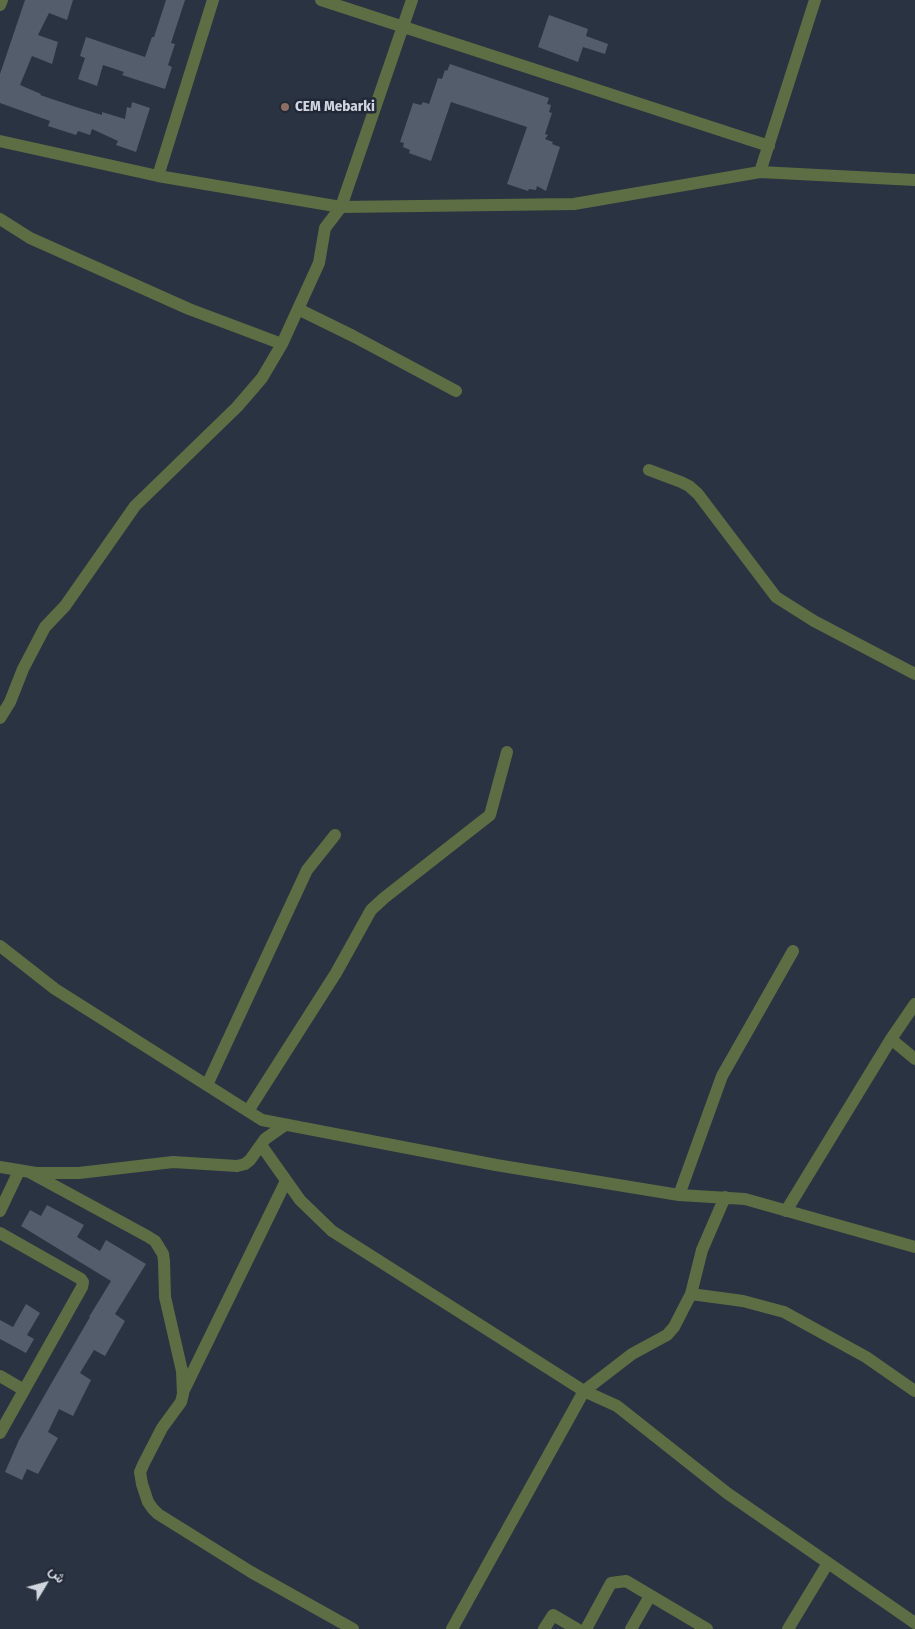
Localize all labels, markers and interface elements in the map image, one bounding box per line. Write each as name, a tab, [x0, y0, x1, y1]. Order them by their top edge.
place label: CEM Mebarki	[295, 98, 375, 116]
marker: CEM Mebarki	[279, 101, 291, 113]
north arrow	[20, 1559, 70, 1609]
text: ش	[46, 1563, 69, 1587]

